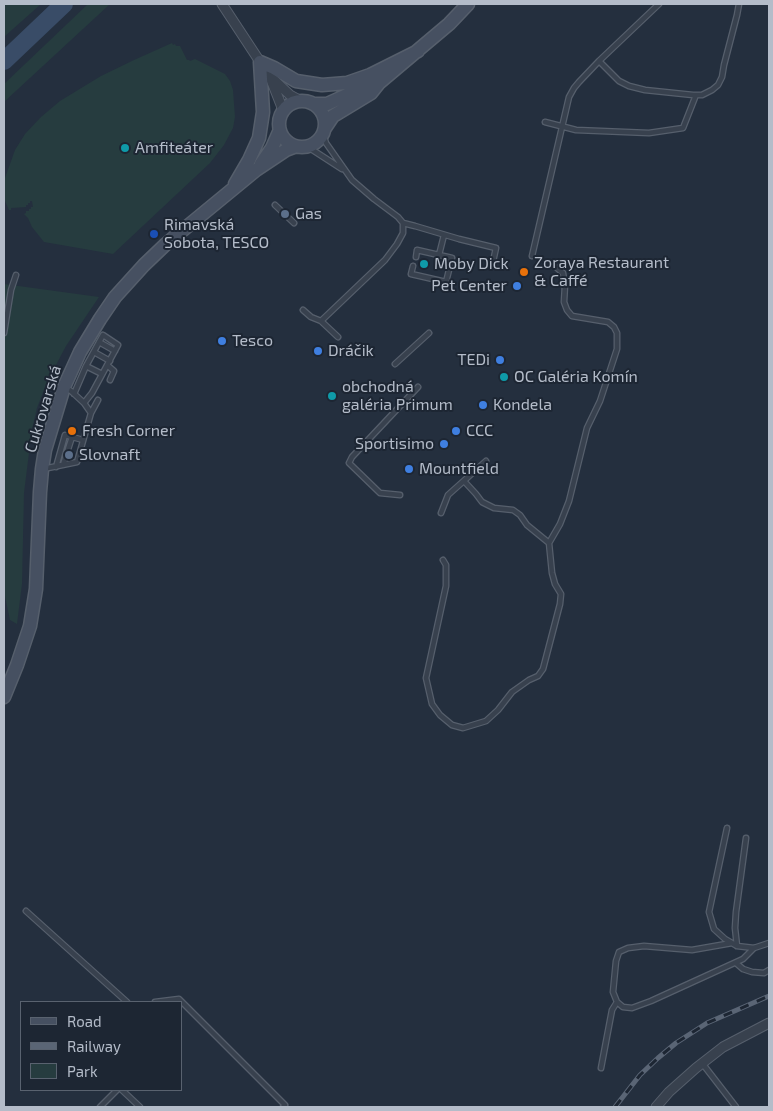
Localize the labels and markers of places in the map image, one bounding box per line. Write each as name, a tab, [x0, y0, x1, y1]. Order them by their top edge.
place label: Amfiteáter	[135, 138, 213, 158]
marker: Amfiteáter	[119, 142, 131, 154]
place label: Gas	[295, 204, 322, 224]
marker: Gas	[279, 208, 291, 220]
place label: Rimavská Sobota, TESCO	[164, 215, 269, 253]
marker: Rimavská Sobota, TESCO	[148, 228, 160, 240]
place label: Zoraya Restaurant & Caffé	[534, 253, 669, 291]
place label: Moby Dick	[434, 254, 509, 274]
marker: Moby Dick	[418, 258, 430, 270]
marker: Zoraya Restaurant & Caffé	[518, 266, 530, 278]
place label: Pet Center	[431, 276, 507, 296]
marker: Pet Center	[511, 280, 523, 292]
place label: Tesco	[232, 331, 273, 351]
marker: Tesco	[216, 335, 228, 347]
place label: Dráčik	[328, 341, 374, 361]
marker: Dráčik	[312, 345, 324, 357]
place label: TEDi	[457, 350, 490, 370]
marker: TEDi	[494, 354, 506, 366]
place label: OC Galéria Komín	[514, 367, 638, 387]
marker: OC Galéria Komín	[498, 371, 510, 383]
place label: obchodná galéria Primum	[342, 377, 453, 415]
marker: obchodná galéria Primum	[326, 390, 338, 402]
place label: Kondela	[493, 395, 552, 415]
marker: Kondela	[477, 399, 489, 411]
place label: Fresh Corner	[82, 421, 175, 441]
place label: CCC	[466, 421, 493, 441]
marker: Fresh Corner	[66, 425, 78, 437]
marker: CCC	[450, 425, 462, 437]
place label: Sportisimo	[355, 434, 434, 454]
marker: Sportisimo	[438, 438, 450, 450]
place label: Slovnaft	[79, 445, 140, 465]
marker: Slovnaft	[63, 449, 75, 461]
place label: Mountfield	[419, 459, 499, 479]
marker: Mountfield	[403, 463, 415, 475]

